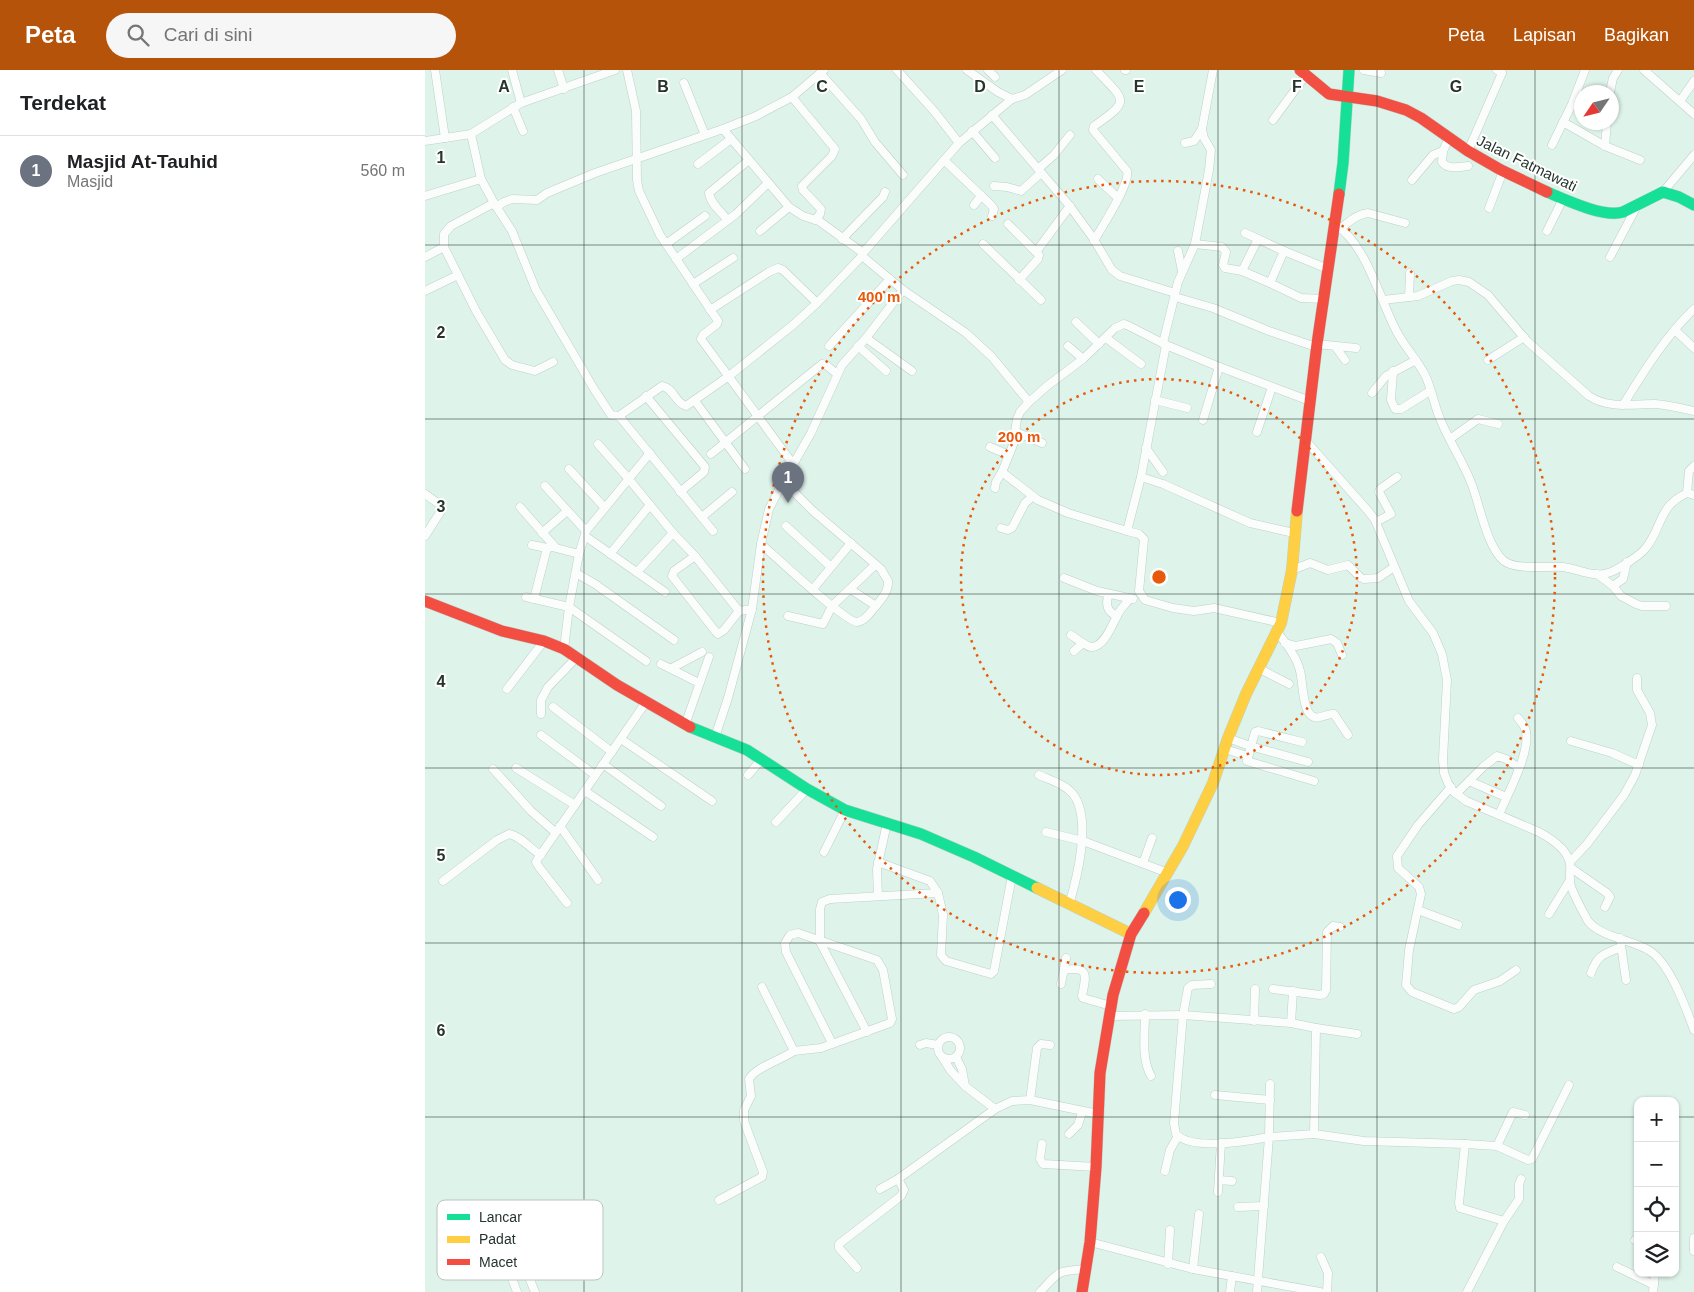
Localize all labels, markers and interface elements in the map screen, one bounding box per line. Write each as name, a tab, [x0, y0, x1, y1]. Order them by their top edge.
search box	[106, 13, 456, 58]
text: Peta	[25, 21, 76, 48]
icon: search	[124, 21, 152, 49]
text: Cari di sini	[164, 24, 252, 45]
text: Peta	[1448, 25, 1485, 45]
text: Lapisan	[1513, 25, 1576, 45]
text: Bagikan	[1604, 25, 1669, 45]
text: A	[498, 78, 510, 95]
text: B	[657, 78, 669, 95]
text: C	[816, 78, 828, 95]
text: D	[974, 78, 986, 95]
text: E	[1134, 78, 1145, 95]
text: F	[1292, 78, 1302, 95]
text: G	[1450, 78, 1462, 95]
north arrow	[1574, 85, 1619, 130]
text: Terdekat	[20, 91, 106, 114]
street label: Jalan Fatmawati	[1474, 131, 1580, 195]
text: 1	[437, 149, 446, 166]
text: Masjid At-Tauhid	[67, 151, 218, 172]
text: 1	[32, 162, 40, 179]
text: 560 m	[361, 162, 405, 179]
text: Masjid	[67, 173, 113, 190]
text: 400 m	[858, 288, 900, 305]
text: 2	[437, 324, 446, 341]
text: 200 m	[998, 428, 1040, 445]
pin: 1	[772, 462, 804, 503]
text: 3	[437, 498, 446, 515]
centre of rings	[1150, 568, 1168, 586]
text: 4	[437, 673, 446, 690]
text: 5	[437, 847, 446, 864]
your location	[1165, 887, 1191, 913]
text: 6	[437, 1022, 446, 1039]
map controls	[1634, 1097, 1679, 1277]
button: +	[1634, 1097, 1679, 1142]
button: −	[1634, 1142, 1679, 1187]
button: locate	[1634, 1187, 1679, 1232]
legend	[437, 1200, 603, 1280]
text: Lancar	[479, 1209, 522, 1225]
text: Padat	[479, 1231, 516, 1247]
button: layers	[1634, 1232, 1679, 1277]
text: Macet	[479, 1254, 517, 1270]

